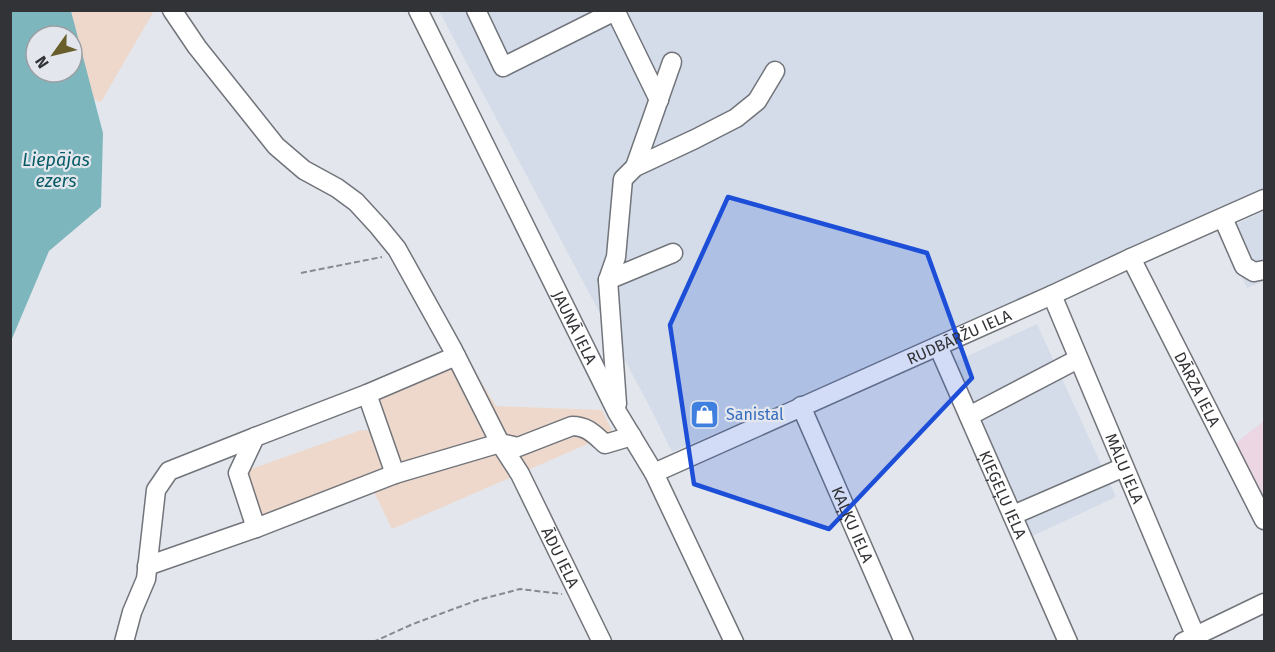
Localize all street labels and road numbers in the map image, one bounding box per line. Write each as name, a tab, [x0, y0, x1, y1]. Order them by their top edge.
street label: JAUNĀ IELA	[548, 288, 601, 368]
street label: RUDBĀRŽU IELA	[904, 305, 1015, 369]
street label: DĀRZA IELA	[1170, 349, 1224, 431]
street label: MĀLU IELA	[1101, 430, 1148, 507]
street label: ĶIEĢEĻU IELA	[974, 448, 1031, 542]
street label: KAĻĶU IELA	[827, 483, 877, 566]
street label: ĀDU IELA	[537, 524, 583, 591]

